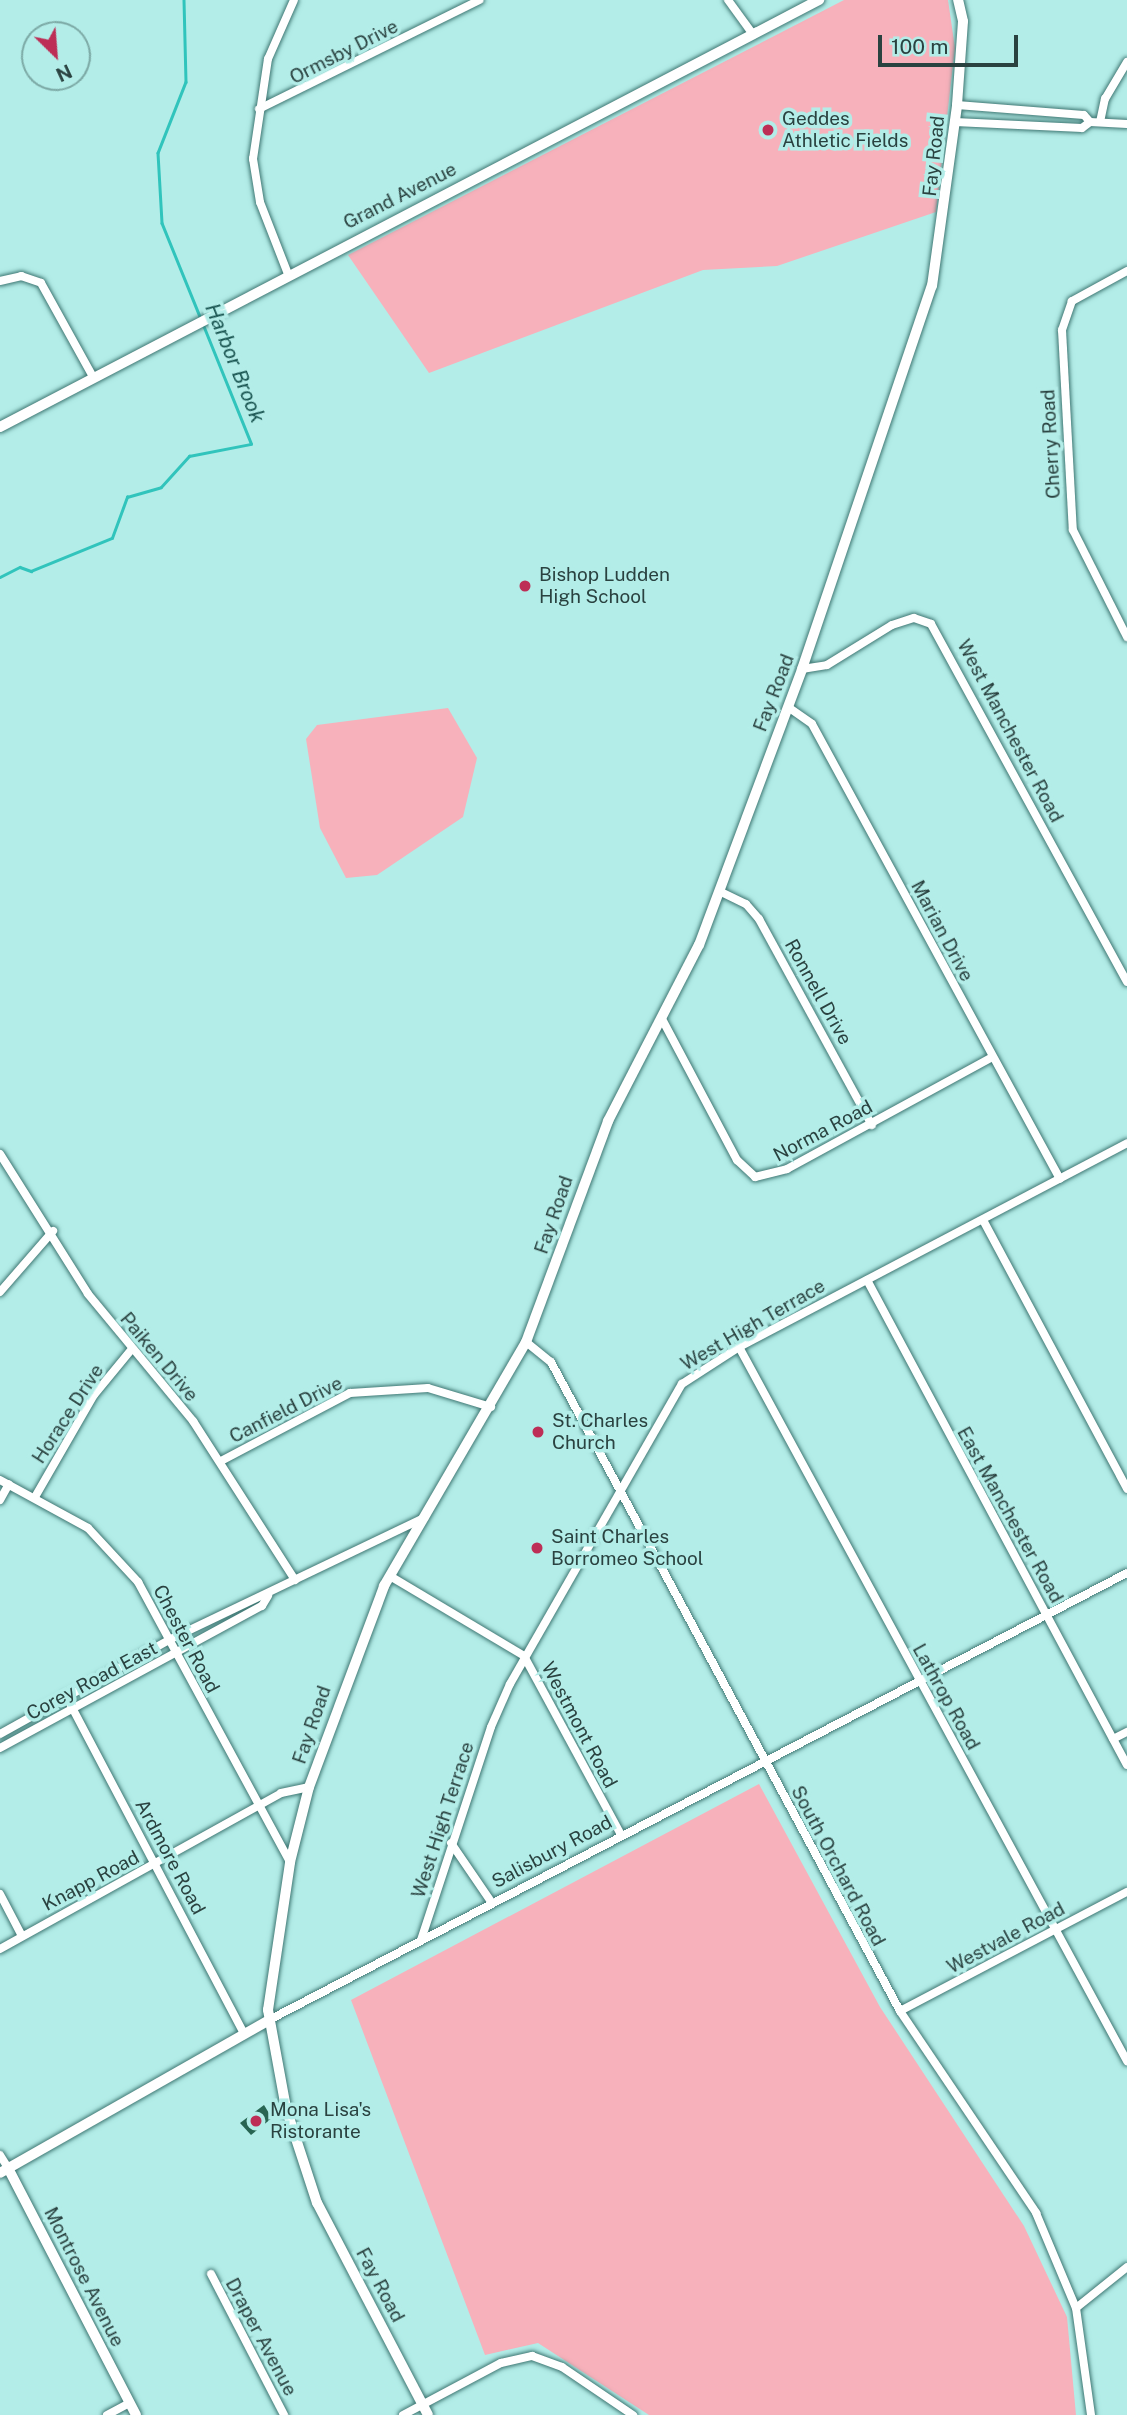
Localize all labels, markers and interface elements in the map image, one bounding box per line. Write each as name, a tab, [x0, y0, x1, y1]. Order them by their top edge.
street label: Ormsby Drive	[286, 15, 402, 89]
north arrow	[21, 21, 91, 91]
scale bar	[882, 21, 1022, 65]
text: 100 m	[891, 34, 948, 59]
text: N	[53, 60, 75, 86]
place label: Geddes Athletic Fields	[782, 108, 908, 152]
street label: Fay Road	[918, 114, 950, 198]
marker: Geddes Athletic Fields	[760, 122, 776, 138]
street label: Grand Avenue	[340, 158, 460, 234]
water label: Harbor Brook	[200, 300, 270, 426]
street label: Cherry Road	[1037, 389, 1065, 499]
place label: Bishop Ludden High School	[539, 564, 670, 608]
marker: Bishop Ludden High School	[517, 578, 533, 594]
street label: West Manchester Road	[952, 636, 1068, 826]
street label: Fay Road	[749, 651, 799, 735]
street label: Marian Drive	[906, 877, 978, 985]
street label: Ronnell Drive	[780, 935, 856, 1049]
street label: Norma Road	[770, 1095, 876, 1167]
street label: Fay Road	[530, 1173, 578, 1257]
street label: West High Terrace	[677, 1274, 829, 1376]
street label: Paiken Drive	[115, 1308, 203, 1406]
street label: Horace Drive	[27, 1360, 109, 1468]
street label: Canfield Drive	[226, 1372, 346, 1448]
place label: St. Charles Church	[552, 1410, 648, 1454]
street label: East Manchester Road	[952, 1423, 1068, 1607]
marker: St. Charles Church	[530, 1424, 546, 1440]
place label: Saint Charles Borromeo School	[551, 1526, 704, 1570]
marker: Saint Charles Borromeo School	[529, 1540, 545, 1556]
street label: Chester Road	[148, 1581, 224, 1697]
street label: Corey Road East	[23, 1637, 161, 1725]
street label: Lathrop Road	[907, 1640, 985, 1754]
street label: Westmont Road	[536, 1658, 622, 1792]
street label: Fay Road	[288, 1683, 336, 1767]
street label: West High Terrace	[407, 1739, 479, 1901]
street label: South Orchard Road	[786, 1782, 890, 1950]
street label: Ardmore Road	[130, 1796, 210, 1918]
street label: Salisbury Road	[488, 1811, 616, 1893]
street label: Knapp Road	[39, 1846, 143, 1916]
street label: Westvale Road	[943, 1897, 1069, 1979]
place label: Mona Lisa's Ristorante	[270, 2099, 371, 2143]
marker: Mona Lisa's Ristorante	[248, 2113, 264, 2129]
street label: Montrose Avenue	[39, 2203, 129, 2351]
street label: Fay Road	[351, 2244, 409, 2326]
street label: Draper Avenue	[220, 2274, 302, 2400]

